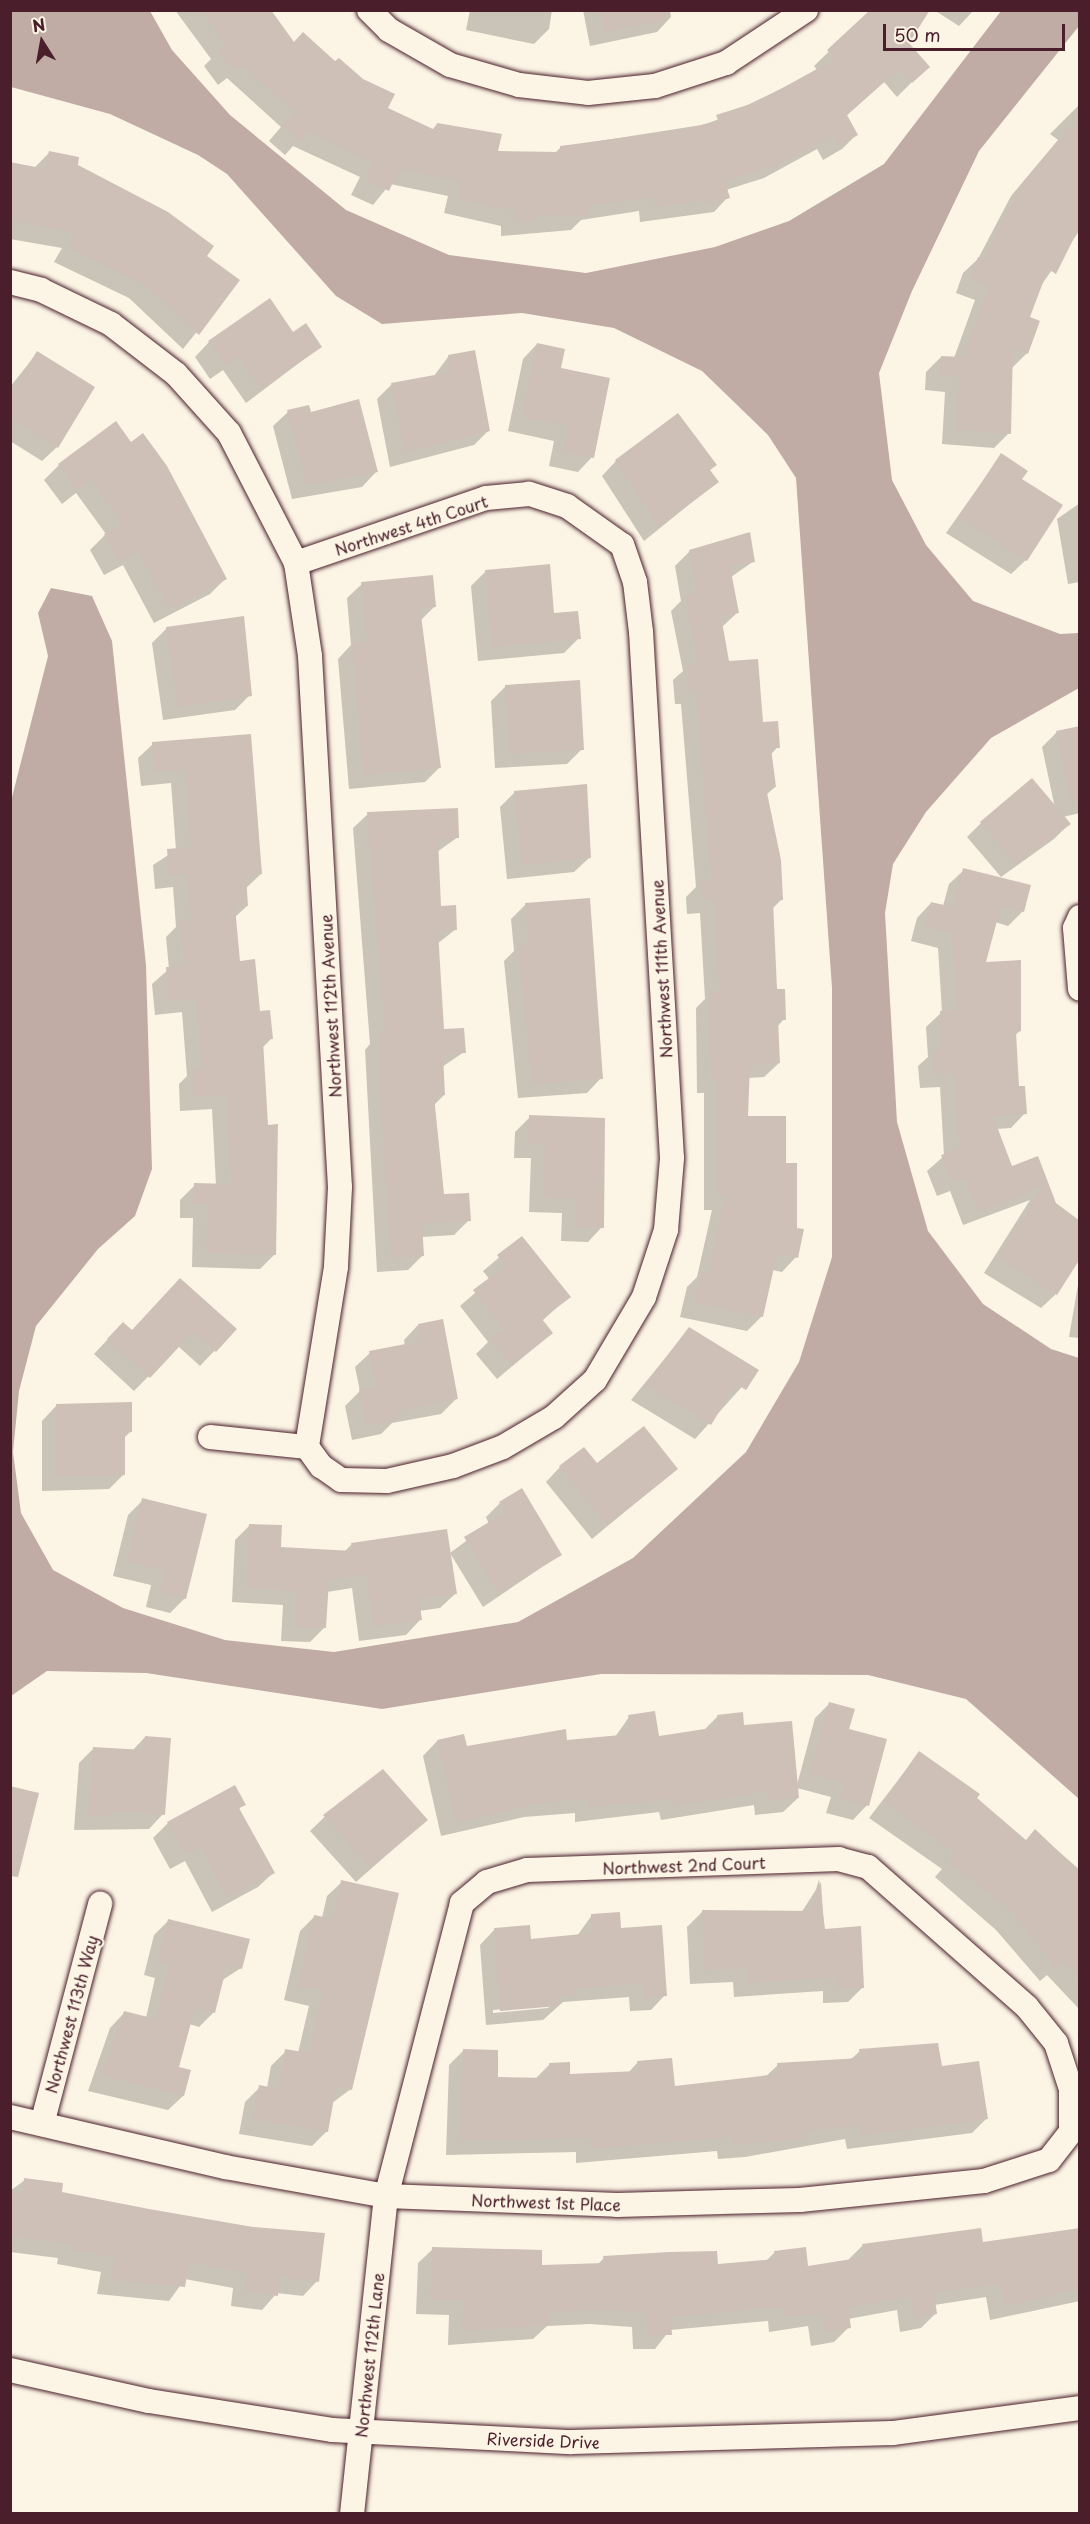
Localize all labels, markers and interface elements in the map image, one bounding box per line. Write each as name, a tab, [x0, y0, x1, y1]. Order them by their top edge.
text: N	[30, 11, 47, 37]
north arrow	[12, 12, 72, 72]
scale bar	[886, 12, 1068, 50]
text: 50 m	[894, 21, 941, 48]
street label: Northwest 4th Court	[332, 491, 490, 559]
street label: Northwest 111th Avenue	[647, 878, 675, 1060]
street label: Northwest 112th Avenue	[316, 913, 344, 1099]
street label: Northwest 2nd Court	[602, 1853, 766, 1877]
street label: Northwest 113th Way	[41, 1933, 101, 2095]
street label: Northwest 1st Place	[470, 2190, 622, 2214]
street label: Northwest 112th Lane	[351, 2271, 387, 2439]
street label: Riverside Drive	[486, 2428, 600, 2452]

